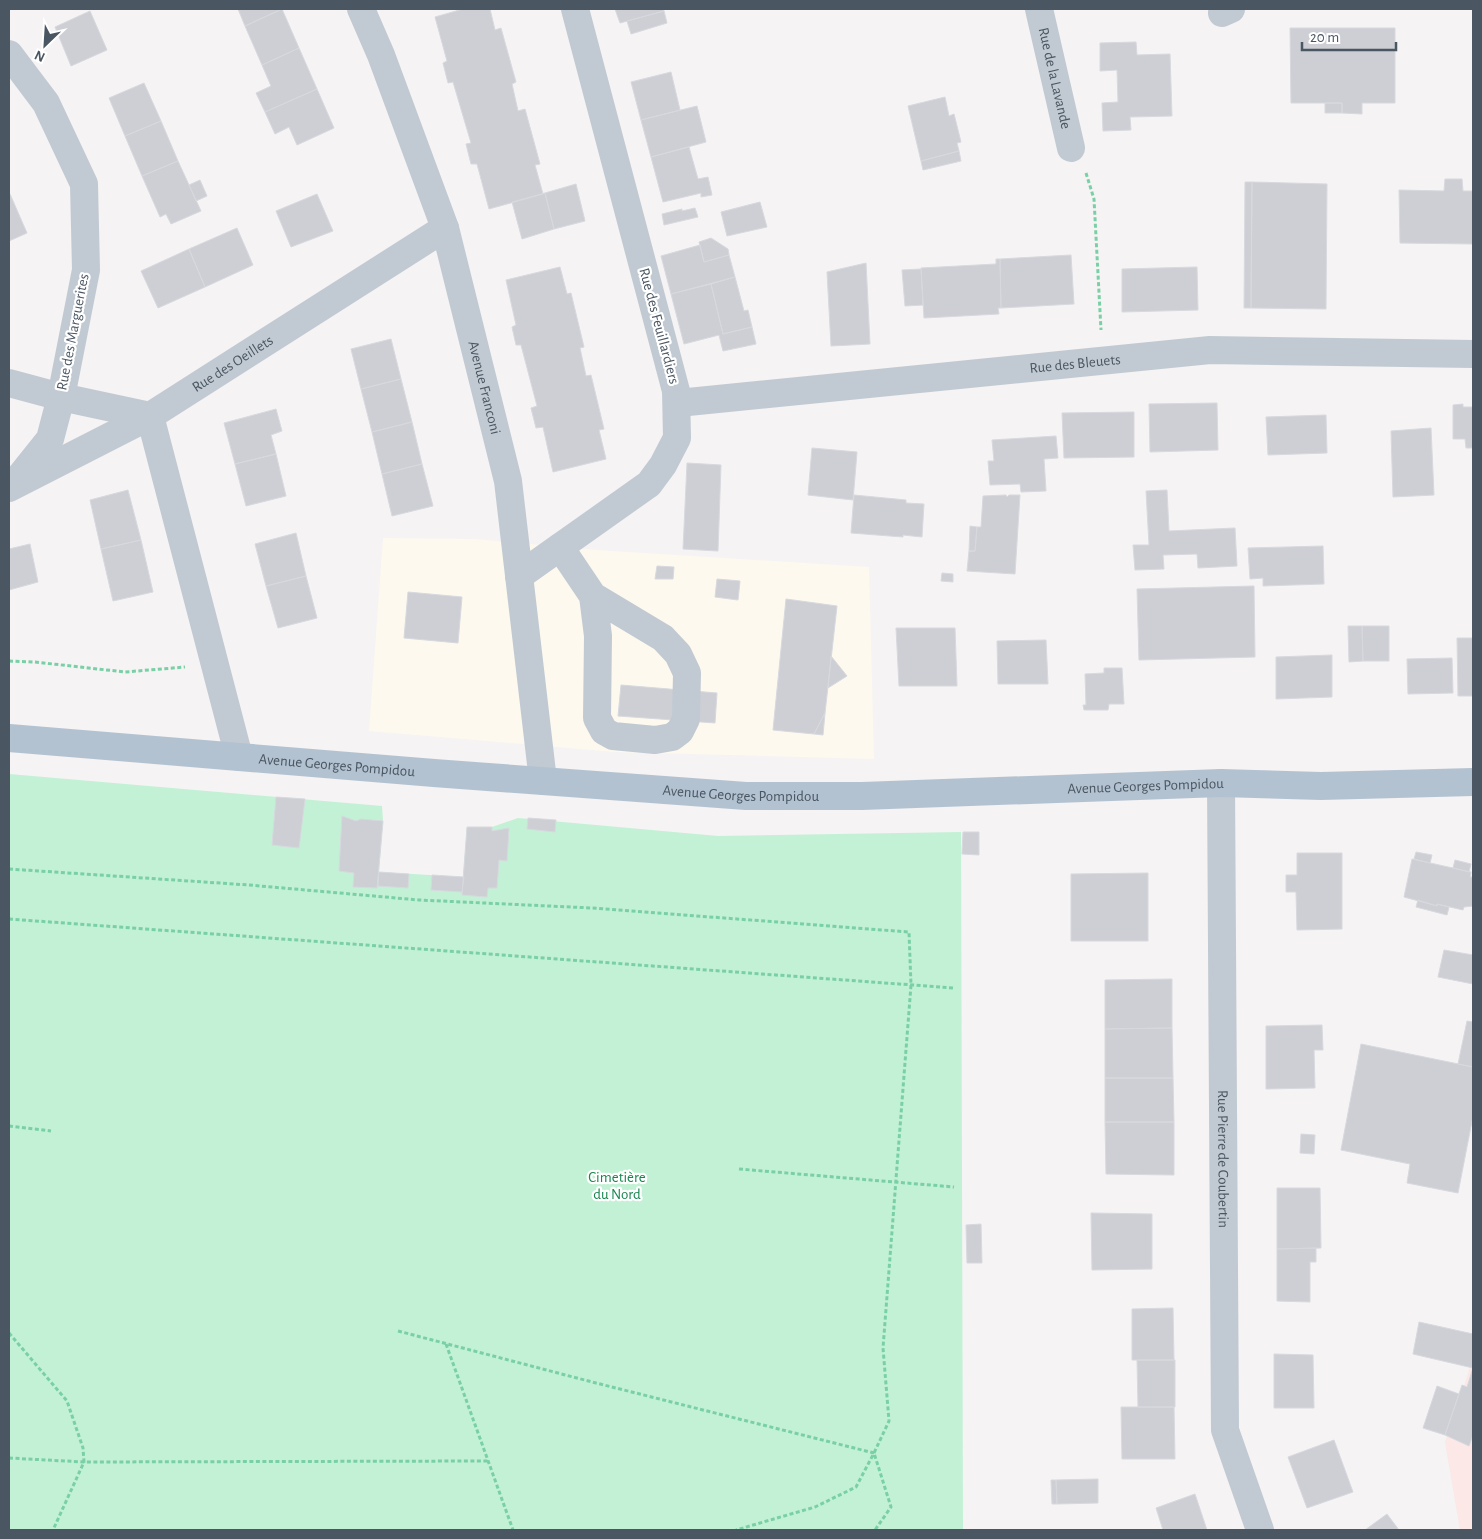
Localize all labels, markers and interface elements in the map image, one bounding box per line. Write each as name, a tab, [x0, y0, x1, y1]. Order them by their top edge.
north arrow	[20, 20, 70, 70]
scale bar	[1302, 20, 1396, 52]
street label: Rue de la Lavande	[1036, 26, 1074, 131]
text: 20 m	[1310, 30, 1339, 45]
text: N	[33, 47, 47, 64]
street label: Rue des Feuillardiers	[636, 266, 682, 386]
street label: Rue des Marguerites	[54, 272, 92, 392]
street label: Rue des Oeillets	[189, 332, 275, 395]
street label: Avenue Franconi	[466, 339, 504, 436]
street label: Rue des Bleuets	[1029, 351, 1121, 375]
street label: Avenue Georges Pompidou	[258, 751, 416, 779]
street label: Avenue Georges Pompidou	[1067, 775, 1224, 796]
street label: Avenue Georges Pompidou	[662, 782, 819, 804]
street label: Rue Pierre de Coubertin	[1215, 1090, 1231, 1228]
park label: Cimetière du Nord	[588, 1170, 646, 1202]

